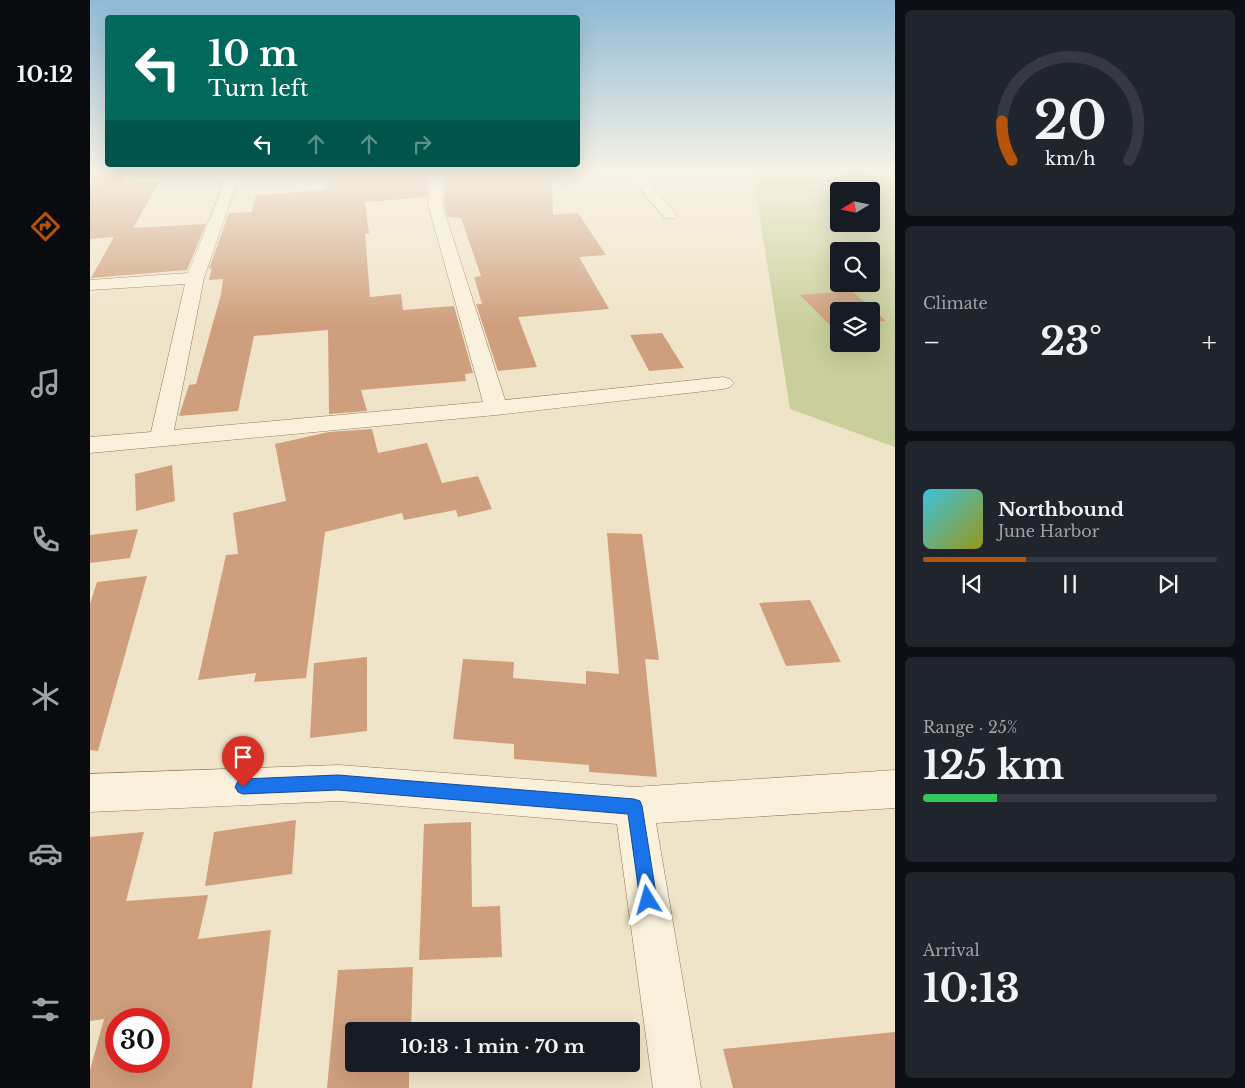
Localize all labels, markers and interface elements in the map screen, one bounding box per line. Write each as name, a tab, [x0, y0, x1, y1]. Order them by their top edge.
text: 10 m	[208, 32, 298, 75]
icon: left	[125, 35, 190, 100]
text: 10:12	[17, 61, 73, 88]
text: Turn left	[208, 75, 308, 102]
text: 20	[1033, 89, 1107, 153]
icon: left	[249, 130, 277, 158]
icon: ahead	[302, 130, 330, 158]
icon: ahead	[355, 130, 383, 158]
icon: right	[408, 130, 436, 158]
text: km/h	[1045, 148, 1095, 170]
north arrow	[830, 182, 880, 232]
map controls	[830, 182, 880, 352]
icon: directions	[28, 209, 63, 244]
button: search	[830, 242, 880, 292]
text: Climate	[923, 293, 988, 313]
button: layers	[830, 302, 880, 352]
text: 23°	[1040, 318, 1102, 365]
text: −	[923, 325, 941, 360]
text: +	[1202, 325, 1217, 360]
icon: music	[28, 366, 63, 401]
text: Northbound	[998, 498, 1124, 521]
text: June Harbor	[998, 521, 1099, 541]
icon: phone	[28, 522, 63, 557]
icon: previous	[958, 570, 986, 598]
icon: pause	[1056, 570, 1084, 598]
icon: next	[1154, 570, 1182, 598]
icon: climate	[28, 679, 63, 714]
text: Range · 25%	[923, 717, 1018, 737]
pin	[222, 736, 264, 787]
text: 125 km	[923, 742, 1064, 789]
icon: arrive	[229, 743, 257, 771]
icon: car	[28, 836, 63, 871]
position arrow	[621, 873, 673, 925]
text: Arrival	[923, 940, 980, 960]
text: 10:13	[923, 965, 1020, 1012]
icon: filters	[28, 992, 63, 1027]
speed limit sign: 30	[105, 1008, 170, 1073]
text: 10:13 · 1 min · 70 m	[400, 1035, 585, 1058]

